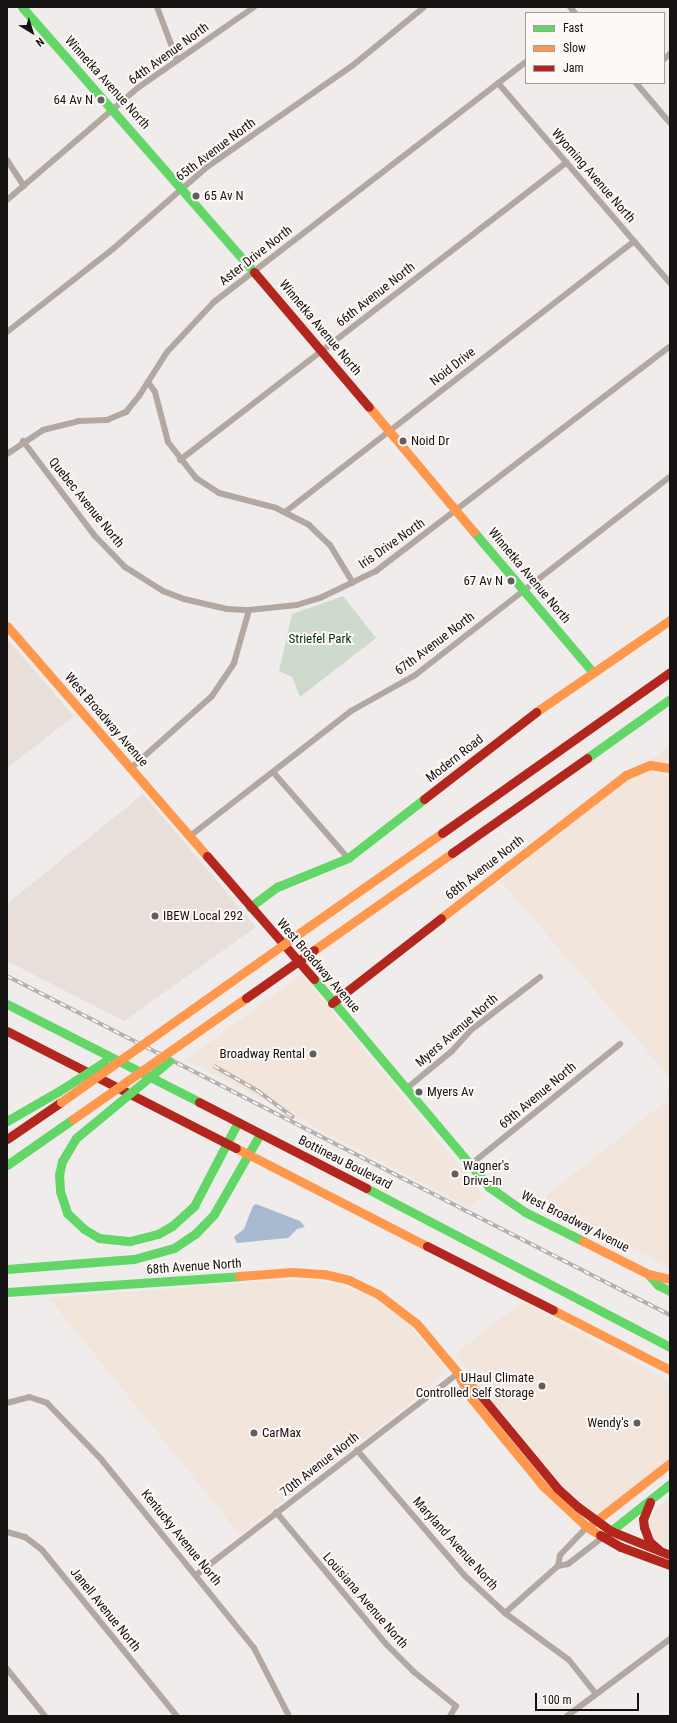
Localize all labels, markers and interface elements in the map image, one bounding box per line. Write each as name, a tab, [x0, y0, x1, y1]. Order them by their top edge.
north arrow	[12, 12, 52, 52]
legend	[525, 12, 665, 84]
street label: 64th Avenue North	[126, 20, 212, 88]
text: Fast	[563, 21, 583, 35]
street label: Winnetka Avenue North	[61, 33, 153, 133]
text: N	[33, 35, 46, 49]
text: Slow	[563, 41, 586, 55]
text: Jam	[563, 61, 584, 75]
place label: 64 Av N	[53, 92, 93, 108]
marker: 64 Av N	[96, 95, 106, 105]
street label: 65th Avenue North	[173, 115, 259, 185]
street label: Wyoming Avenue North	[548, 126, 638, 226]
place label: 65 Av N	[204, 188, 244, 204]
marker: 65 Av N	[191, 191, 201, 201]
street label: Aster Drive North	[216, 223, 296, 289]
street label: 66th Avenue North	[334, 260, 418, 330]
street label: Winnetka Avenue North	[275, 277, 365, 379]
street label: Noid Drive	[427, 345, 479, 389]
place label: Noid Dr	[411, 433, 449, 449]
marker: Noid Dr	[398, 436, 408, 446]
street label: Quebec Avenue North	[45, 455, 127, 551]
street label: Iris Drive North	[356, 516, 428, 572]
street label: Winnetka Avenue North	[484, 525, 574, 627]
place label: 67 Av N	[463, 573, 503, 589]
marker: 67 Av N	[506, 576, 516, 586]
street label: 67th Avenue North	[392, 609, 478, 679]
park label: Striefel Park	[289, 631, 351, 647]
street label: West Broadway Avenue	[61, 670, 151, 770]
street label: Modern Road	[423, 732, 487, 786]
street label: 68th Avenue North	[443, 833, 527, 903]
place label: IBEW Local 292	[163, 908, 243, 924]
marker: IBEW Local 292	[150, 911, 160, 921]
street label: West Broadway Avenue	[273, 916, 363, 1016]
street label: Myers Avenue North	[413, 991, 501, 1071]
place label: Broadway Rental	[220, 1046, 305, 1062]
marker: Broadway Rental	[308, 1049, 318, 1059]
street label: 69th Avenue North	[496, 1059, 580, 1133]
place label: Myers Av	[427, 1084, 474, 1100]
marker: Myers Av	[414, 1087, 424, 1097]
street label: Bottineau Boulevard	[296, 1133, 394, 1193]
place label: Wagner's Drive-In	[463, 1159, 509, 1190]
marker: Wagner's Drive-In	[450, 1169, 460, 1179]
street label: West Broadway Avenue	[518, 1188, 632, 1256]
street label: 68th Avenue North	[146, 1256, 242, 1278]
place label: UHaul Climate Controlled Self Storage	[416, 1371, 534, 1402]
marker: UHaul Climate Controlled Self Storage	[537, 1381, 547, 1391]
place label: Wendy's	[587, 1415, 629, 1431]
marker: Wendy's	[632, 1418, 642, 1428]
place label: CarMax	[262, 1425, 301, 1441]
marker: CarMax	[249, 1428, 259, 1438]
street label: 70th Avenue North	[278, 1430, 362, 1500]
street label: Kentucky Avenue North	[137, 1487, 225, 1589]
street label: Maryland Avenue North	[409, 1494, 501, 1594]
street label: Louisiana Avenue North	[319, 1550, 411, 1652]
street label: Janell Avenue North	[66, 1565, 144, 1655]
scale bar	[537, 1685, 641, 1711]
text: 100 m	[542, 1693, 572, 1707]

